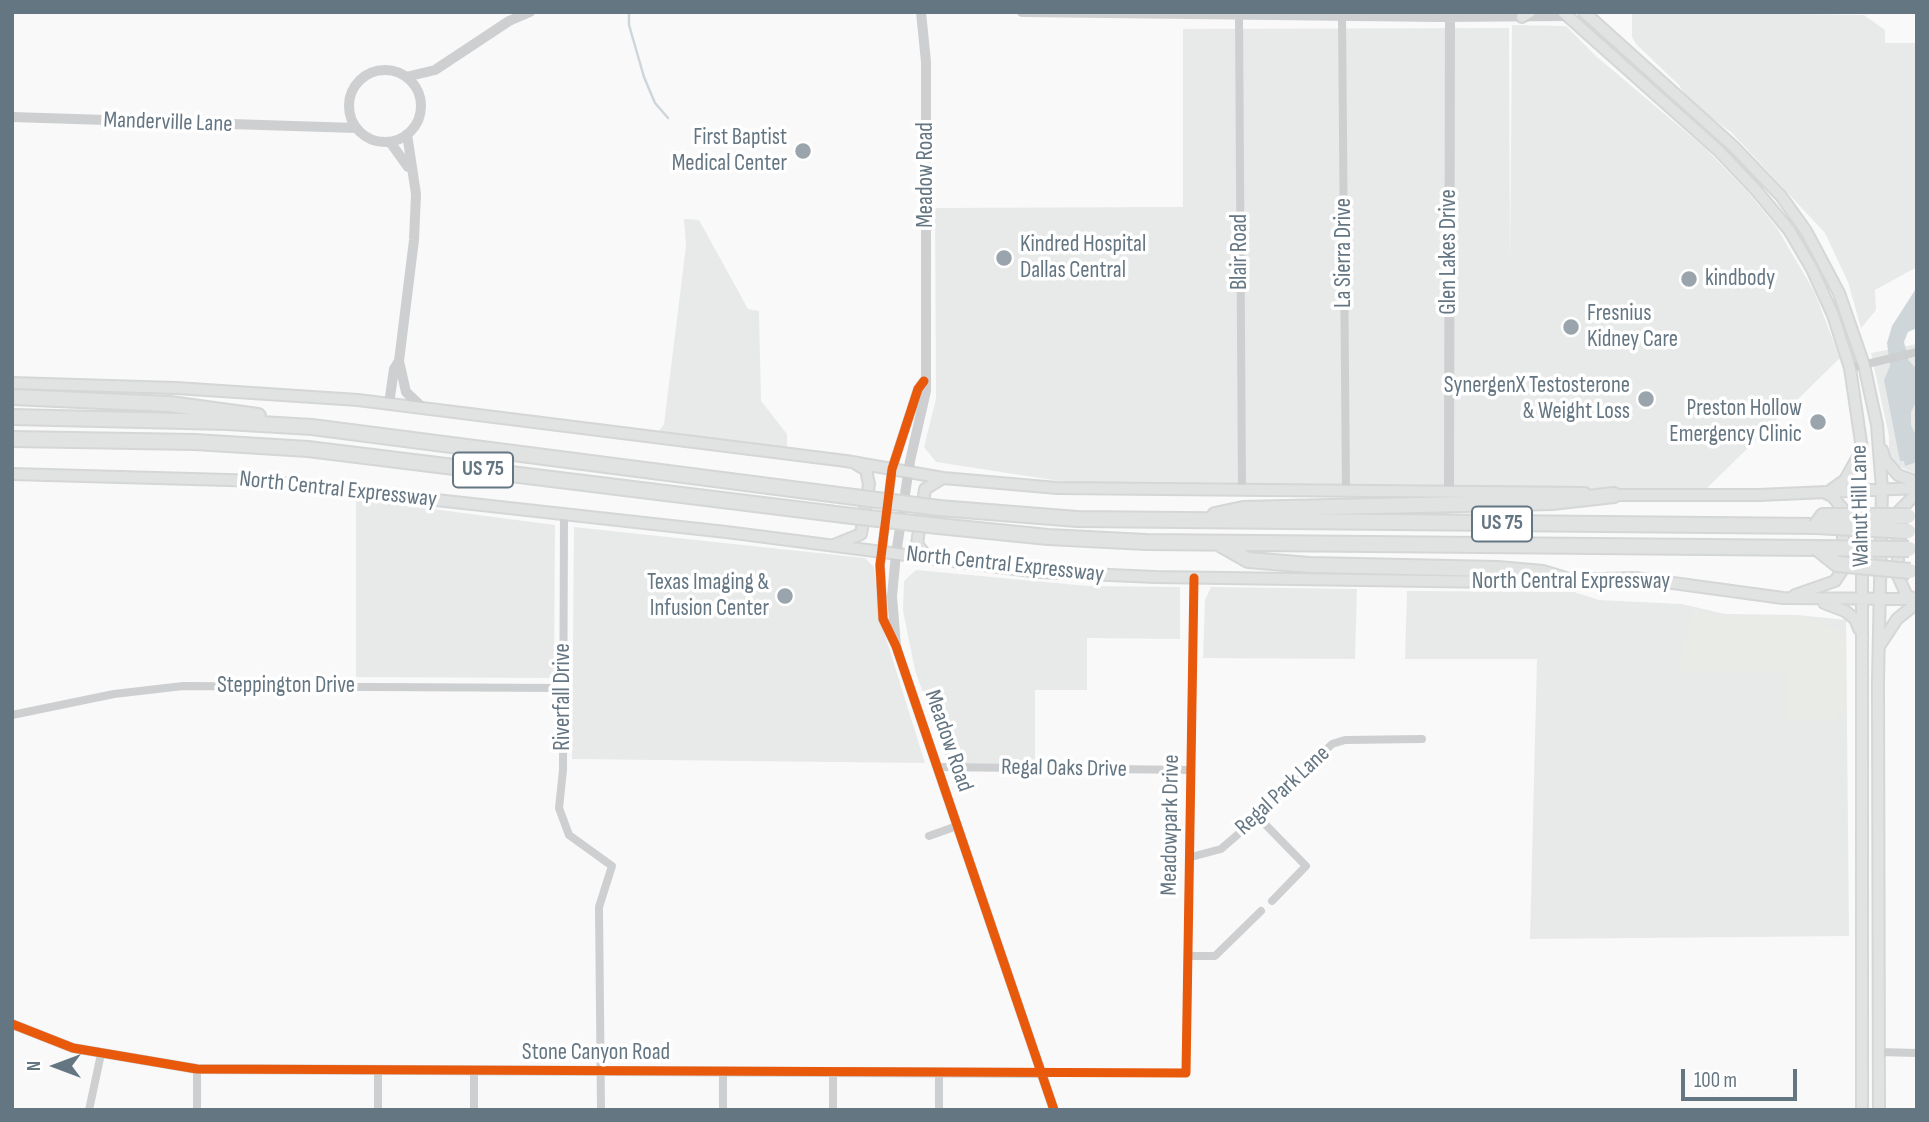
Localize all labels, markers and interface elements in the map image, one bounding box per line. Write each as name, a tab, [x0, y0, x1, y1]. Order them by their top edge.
street label: Manderville Lane	[103, 107, 233, 139]
street label: Meadow Road	[912, 122, 940, 228]
place label: First Baptist Medical Center	[672, 124, 787, 178]
marker: First Baptist Medical Center	[793, 141, 813, 161]
street label: Glen Lakes Drive	[1435, 189, 1463, 315]
street label: La Sierra Drive	[1330, 198, 1358, 308]
street label: Blair Road	[1226, 214, 1254, 290]
place label: Kindred Hospital Dallas Central	[1020, 231, 1146, 285]
marker: Kindred Hospital Dallas Central	[994, 248, 1014, 268]
place label: kindbody	[1705, 265, 1775, 293]
marker: kindbody	[1679, 269, 1699, 289]
place label: Fresnius Kidney Care	[1587, 300, 1678, 354]
marker: Fresnius Kidney Care	[1561, 317, 1581, 337]
place label: SynergenX Testosterone & Weight Loss	[1444, 372, 1630, 426]
marker: SynergenX Testosterone & Weight Loss	[1636, 389, 1656, 409]
place label: Preston Hollow Emergency Clinic	[1669, 395, 1802, 449]
marker: Preston Hollow Emergency Clinic	[1808, 412, 1828, 432]
street label: Walnut Hill Lane	[1846, 445, 1876, 567]
road number: US 75	[453, 452, 513, 488]
street label: North Central Expressway	[238, 466, 438, 514]
road number: US 75	[1472, 506, 1532, 542]
street label: North Central Expressway	[905, 541, 1105, 589]
street label: North Central Expressway	[1472, 568, 1670, 596]
place label: Texas Imaging & Infusion Center	[647, 569, 769, 623]
marker: Texas Imaging & Infusion Center	[775, 586, 795, 606]
street label: Riverfall Drive	[549, 643, 577, 751]
street label: Steppington Drive	[217, 672, 355, 700]
street label: Meadow Road	[918, 687, 978, 795]
street label: Regal Park Lane	[1230, 740, 1336, 842]
street label: Regal Oaks Drive	[1001, 754, 1127, 784]
street label: Meadowpark Drive	[1156, 754, 1186, 896]
north arrow	[21, 1031, 91, 1101]
street label: Stone Canyon Road	[522, 1039, 670, 1067]
scale bar	[1684, 1056, 1800, 1100]
text: N	[23, 1061, 46, 1071]
text: 100 m	[1694, 1068, 1737, 1093]

